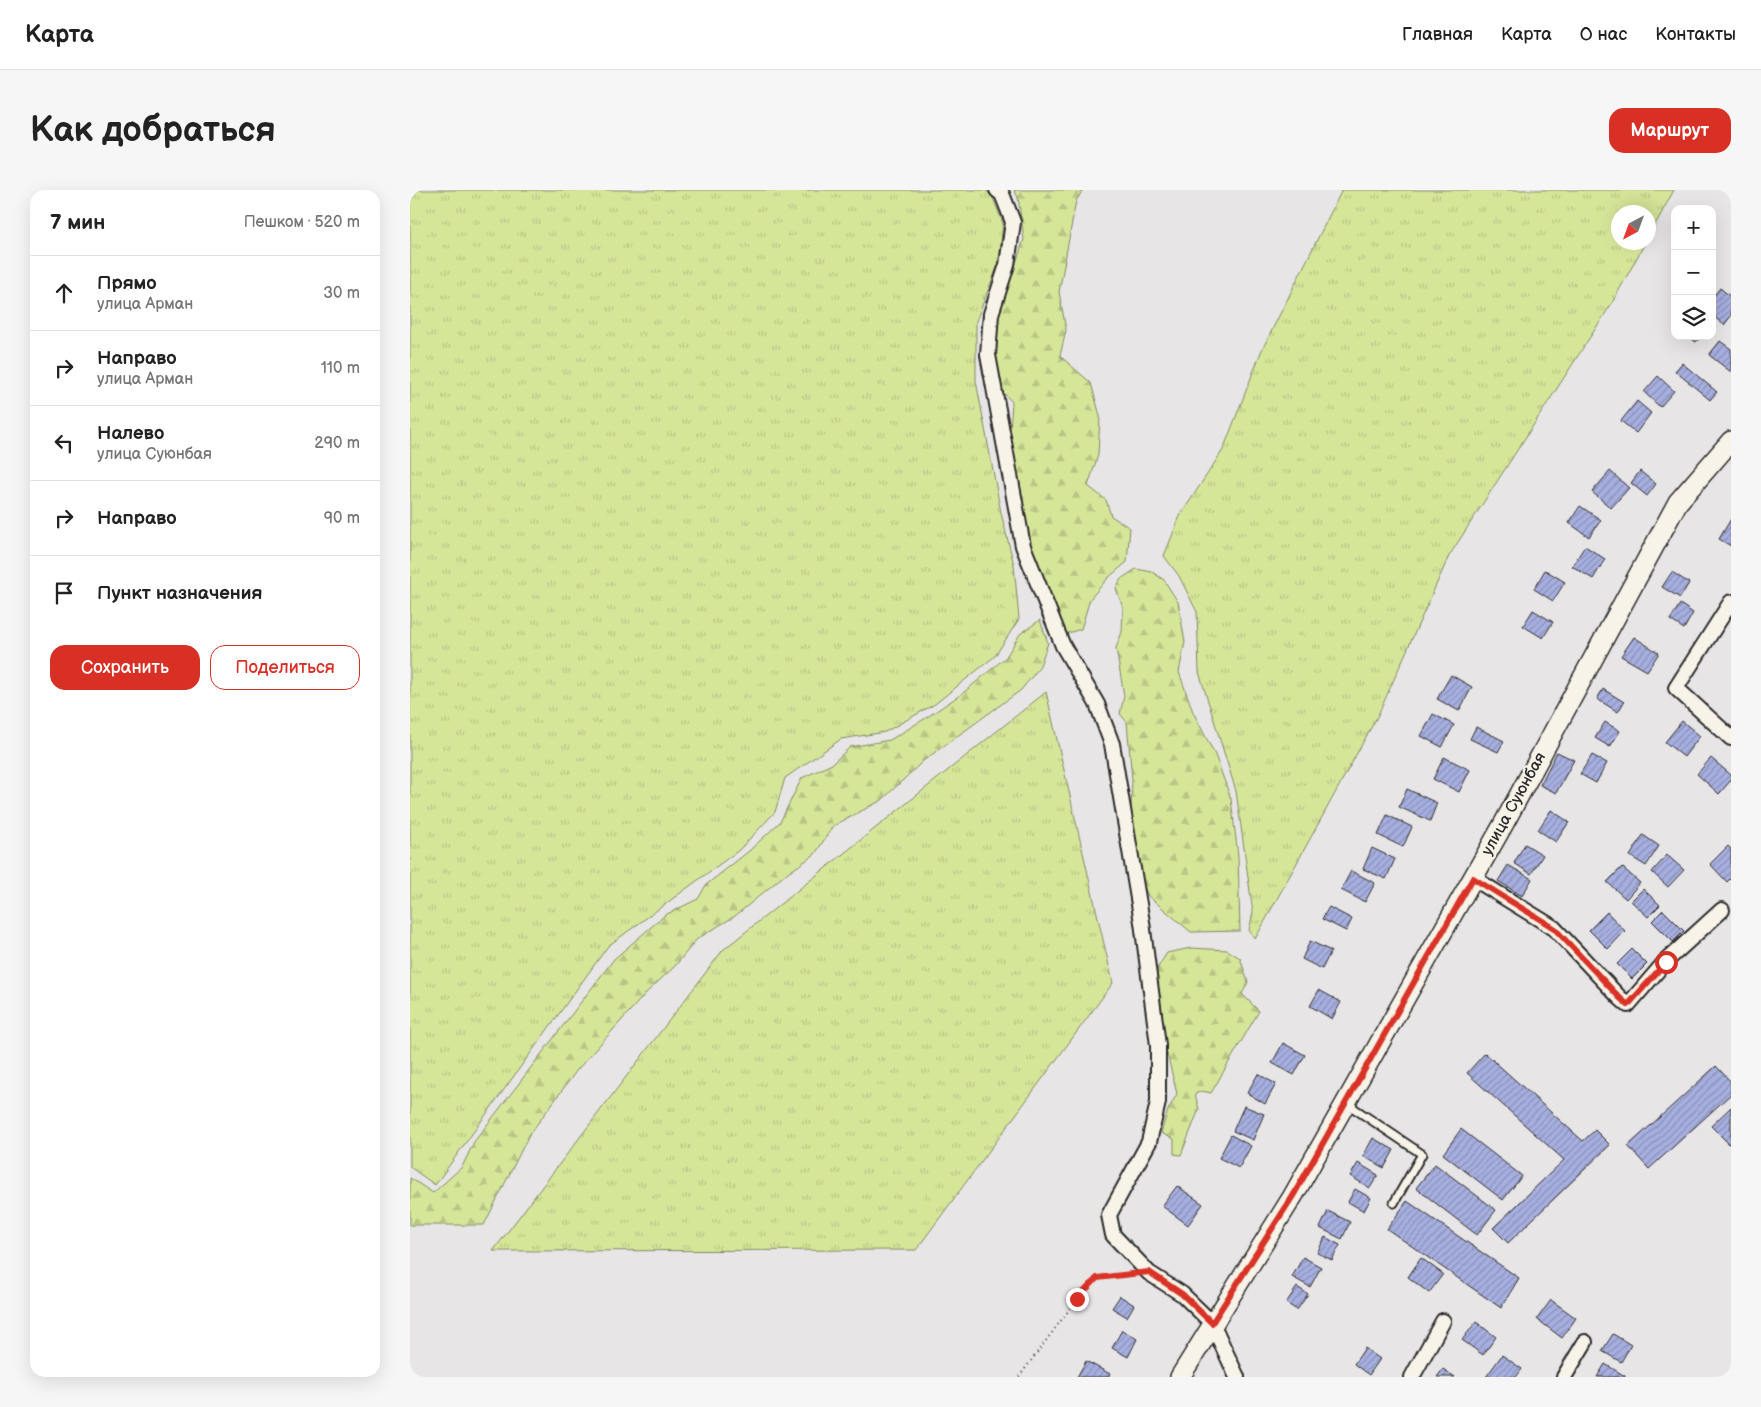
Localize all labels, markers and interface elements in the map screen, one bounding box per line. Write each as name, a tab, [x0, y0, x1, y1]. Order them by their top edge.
text: Карта	[25, 20, 94, 49]
text: Главная	[1402, 24, 1473, 45]
text: Карта	[1501, 24, 1552, 45]
text: О нас	[1580, 24, 1627, 45]
text: Контакты	[1655, 24, 1736, 45]
button: Маршрут	[1609, 108, 1731, 153]
text: Как добраться	[30, 109, 276, 152]
north arrow	[1611, 205, 1656, 250]
map controls	[1671, 205, 1716, 340]
button: +	[1671, 205, 1716, 250]
text: 7 мин	[50, 210, 105, 235]
text: Пешком · 520 m	[244, 213, 360, 232]
button: −	[1671, 250, 1716, 295]
text: Прямо	[97, 272, 157, 295]
icon: ahead	[50, 279, 78, 307]
text: 30 m	[323, 284, 360, 303]
text: улица Арман	[97, 295, 193, 314]
button: layers	[1671, 295, 1716, 340]
text: Направо	[97, 347, 177, 370]
icon: right	[50, 354, 78, 382]
text: 110 m	[321, 359, 360, 378]
text: улица Арман	[97, 370, 193, 389]
text: Налево	[97, 422, 164, 445]
icon: left	[50, 429, 78, 457]
text: 290 m	[314, 434, 360, 453]
text: улица Суюнбая	[97, 445, 212, 464]
icon: right	[50, 504, 78, 532]
text: Направо	[97, 507, 177, 530]
text: 90 m	[324, 509, 360, 528]
icon: arrive	[50, 579, 78, 607]
text: Пункт назначения	[97, 582, 262, 605]
button: Сохранить	[50, 645, 200, 690]
button: Поделиться	[210, 645, 360, 690]
street label: улица Суюнбая	[1478, 749, 1550, 859]
route start	[1655, 951, 1678, 974]
route end	[1066, 1288, 1089, 1311]

